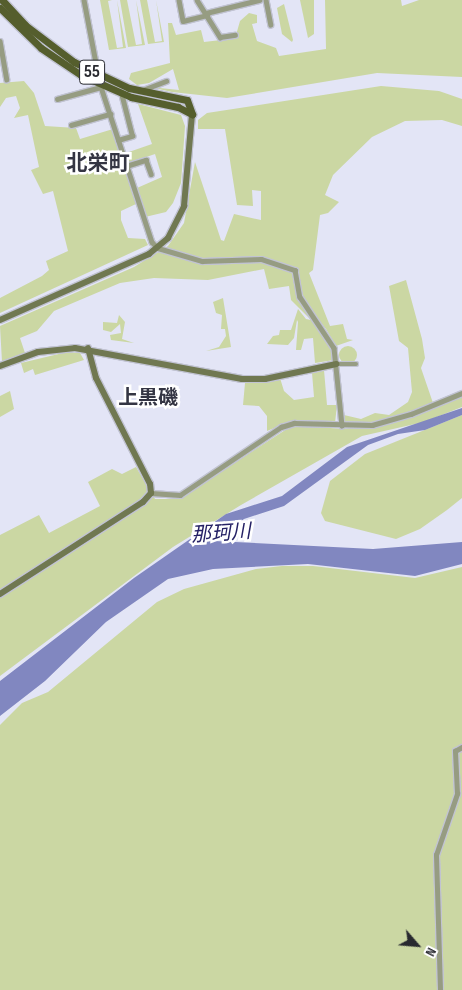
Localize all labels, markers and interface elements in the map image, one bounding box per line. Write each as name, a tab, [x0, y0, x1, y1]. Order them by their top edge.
road number: 55	[78, 56, 106, 88]
district label: 北栄町	[67, 151, 129, 177]
district label: 上黒磯	[118, 386, 178, 410]
water label: 那珂川	[190, 520, 252, 548]
north arrow	[392, 920, 442, 970]
text: N	[422, 945, 440, 959]

